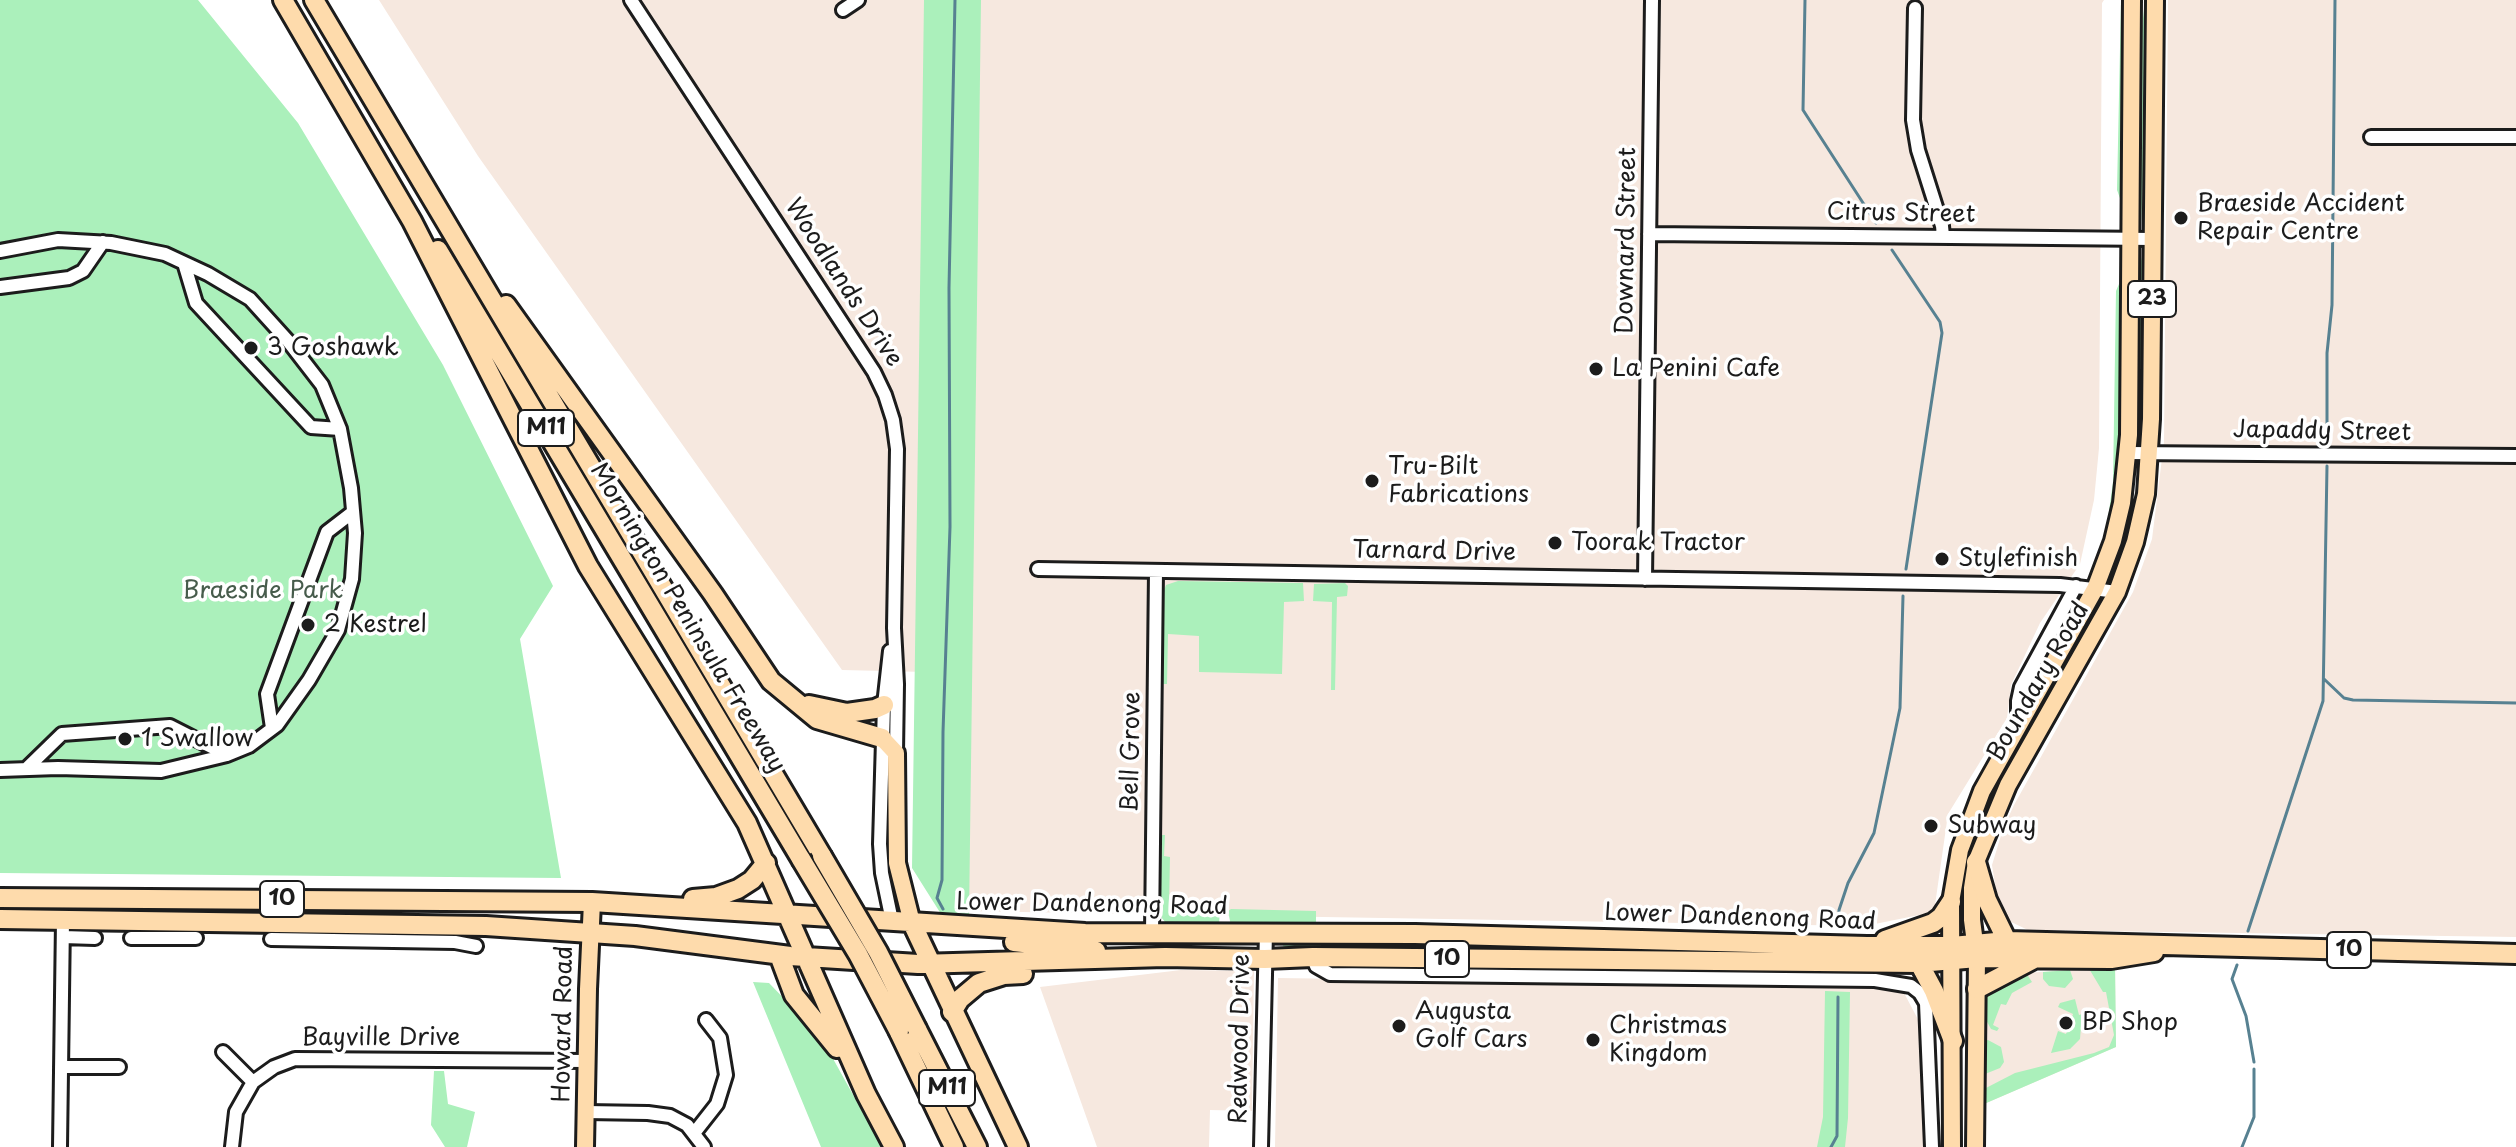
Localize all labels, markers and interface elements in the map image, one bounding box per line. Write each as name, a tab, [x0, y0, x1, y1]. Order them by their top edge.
street label: Downard Street	[1611, 147, 1643, 335]
place label: Braeside Accident Repair Centre	[2197, 190, 2405, 246]
street label: Woodlands Drive	[778, 194, 908, 372]
street label: Citrus Street	[1826, 198, 1976, 230]
marker: Braeside Accident Repair Centre	[2172, 209, 2190, 227]
road number: 23	[2128, 281, 2176, 317]
place label: 3 Goshawk	[267, 334, 399, 362]
marker: 3 Goshawk	[242, 339, 260, 357]
place label: La Penini Cafe	[1612, 355, 1780, 383]
marker: La Penini Cafe	[1587, 360, 1605, 378]
road number: M11	[518, 410, 574, 446]
street label: Japaddy Street	[2233, 416, 2411, 448]
place label: Tru-Bilt Fabrications	[1388, 453, 1529, 509]
street label: Mornington Peninsula Freeway	[583, 458, 791, 778]
marker: Tru-Bilt Fabrications	[1363, 472, 1381, 490]
place label: Toorak Tractor	[1571, 529, 1745, 557]
marker: Toorak Tractor	[1546, 534, 1564, 552]
street label: Tarnard Drive	[1352, 536, 1516, 568]
place label: Stylefinish	[1958, 545, 2078, 573]
marker: Stylefinish	[1933, 550, 1951, 568]
park label: Braeside Park	[183, 577, 343, 605]
street label: Boundary Road	[1982, 598, 2096, 766]
place label: 2 Kestrel	[324, 611, 427, 639]
marker: 2 Kestrel	[299, 616, 317, 634]
street label: Bell Grove	[1117, 691, 1147, 813]
place label: 1 Swallow	[141, 725, 253, 753]
marker: 1 Swallow	[116, 730, 134, 748]
place label: Subway	[1947, 812, 2036, 840]
marker: Subway	[1922, 817, 1940, 835]
road number: 10	[260, 881, 304, 917]
street label: Lower Dandenong Road	[956, 888, 1228, 922]
street label: Lower Dandenong Road	[1604, 899, 1876, 937]
road number: 10	[2327, 932, 2371, 968]
road number: 10	[1425, 941, 1469, 977]
street label: Howard Road	[548, 945, 580, 1103]
street label: Redwood Drive	[1225, 954, 1257, 1124]
place label: Augusta Golf Cars	[1415, 998, 1527, 1054]
place label: BP Shop	[2082, 1009, 2178, 1037]
place label: Christmas Kingdom	[1609, 1012, 1727, 1068]
marker: BP Shop	[2057, 1014, 2075, 1032]
marker: Augusta Golf Cars	[1390, 1017, 1408, 1035]
street label: Bayville Drive	[302, 1024, 460, 1052]
marker: Christmas Kingdom	[1584, 1031, 1602, 1049]
road number: M11	[919, 1070, 975, 1106]

